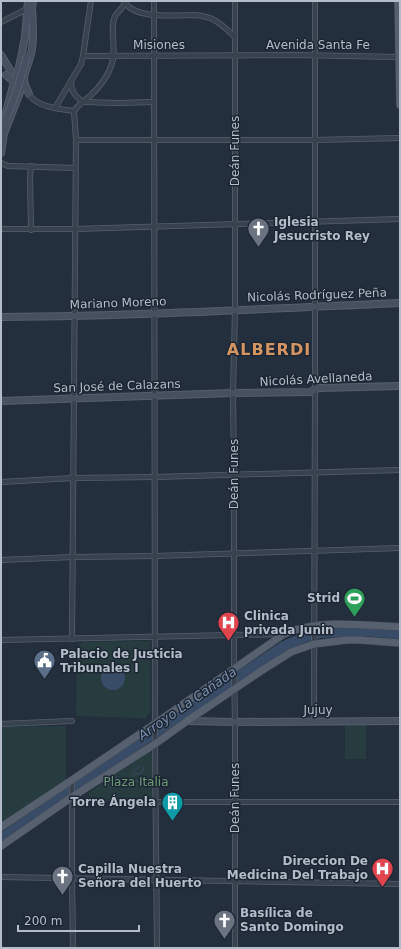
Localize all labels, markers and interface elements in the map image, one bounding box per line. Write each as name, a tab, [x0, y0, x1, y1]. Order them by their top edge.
street label: Misiones	[133, 38, 185, 52]
street label: Avenida Santa Fe	[266, 38, 370, 52]
street label: Deán Funes	[228, 116, 242, 186]
place label: Iglesia Jesucristo Rey	[273, 215, 370, 243]
church icon: Iglesia Jesucristo Rey	[245, 216, 271, 249]
street label: Nicolás Rodríguez Peña	[247, 286, 387, 304]
street label: Mariano Moreno	[69, 294, 167, 312]
district label: ALBERDI	[227, 340, 311, 359]
street label: Nicolás Avellaneda	[259, 369, 373, 389]
street label: San José de Calazans	[53, 377, 181, 395]
street label: Deán Funes	[227, 439, 241, 509]
sports icon: Strid	[342, 585, 368, 618]
place label: Strid	[307, 591, 340, 605]
place label: Clinica privada Junin	[244, 609, 334, 637]
hospital icon: Clinica privada Junin	[216, 610, 242, 643]
place label: Palacio de Justicia Tribunales I	[60, 647, 183, 675]
public building icon: Palacio de Justicia Tribunales I	[32, 648, 58, 681]
water label: Arroyo La Cañada	[135, 664, 239, 743]
street label: Jujuy	[302, 703, 333, 717]
street label: Deán Funes	[228, 763, 242, 833]
park label: Plaza Italia	[103, 775, 169, 789]
building icon: Torre Ángela	[159, 789, 185, 822]
place label: Torre Ángela	[70, 794, 156, 809]
place label: Direccion De Medicina Del Trabajo	[227, 854, 368, 882]
hospital icon: Direccion De Medicina Del Trabajo	[370, 855, 396, 888]
place label: Capilla Nuestra Señora del Huerto	[78, 862, 201, 890]
church icon: Capilla Nuestra Señora del Huerto	[50, 863, 76, 896]
place label: Basílica de Santo Domingo	[240, 906, 344, 934]
scale bar	[18, 907, 139, 933]
church icon: Basílica de Santo Domingo	[212, 907, 238, 940]
text: 200 m	[24, 914, 62, 928]

